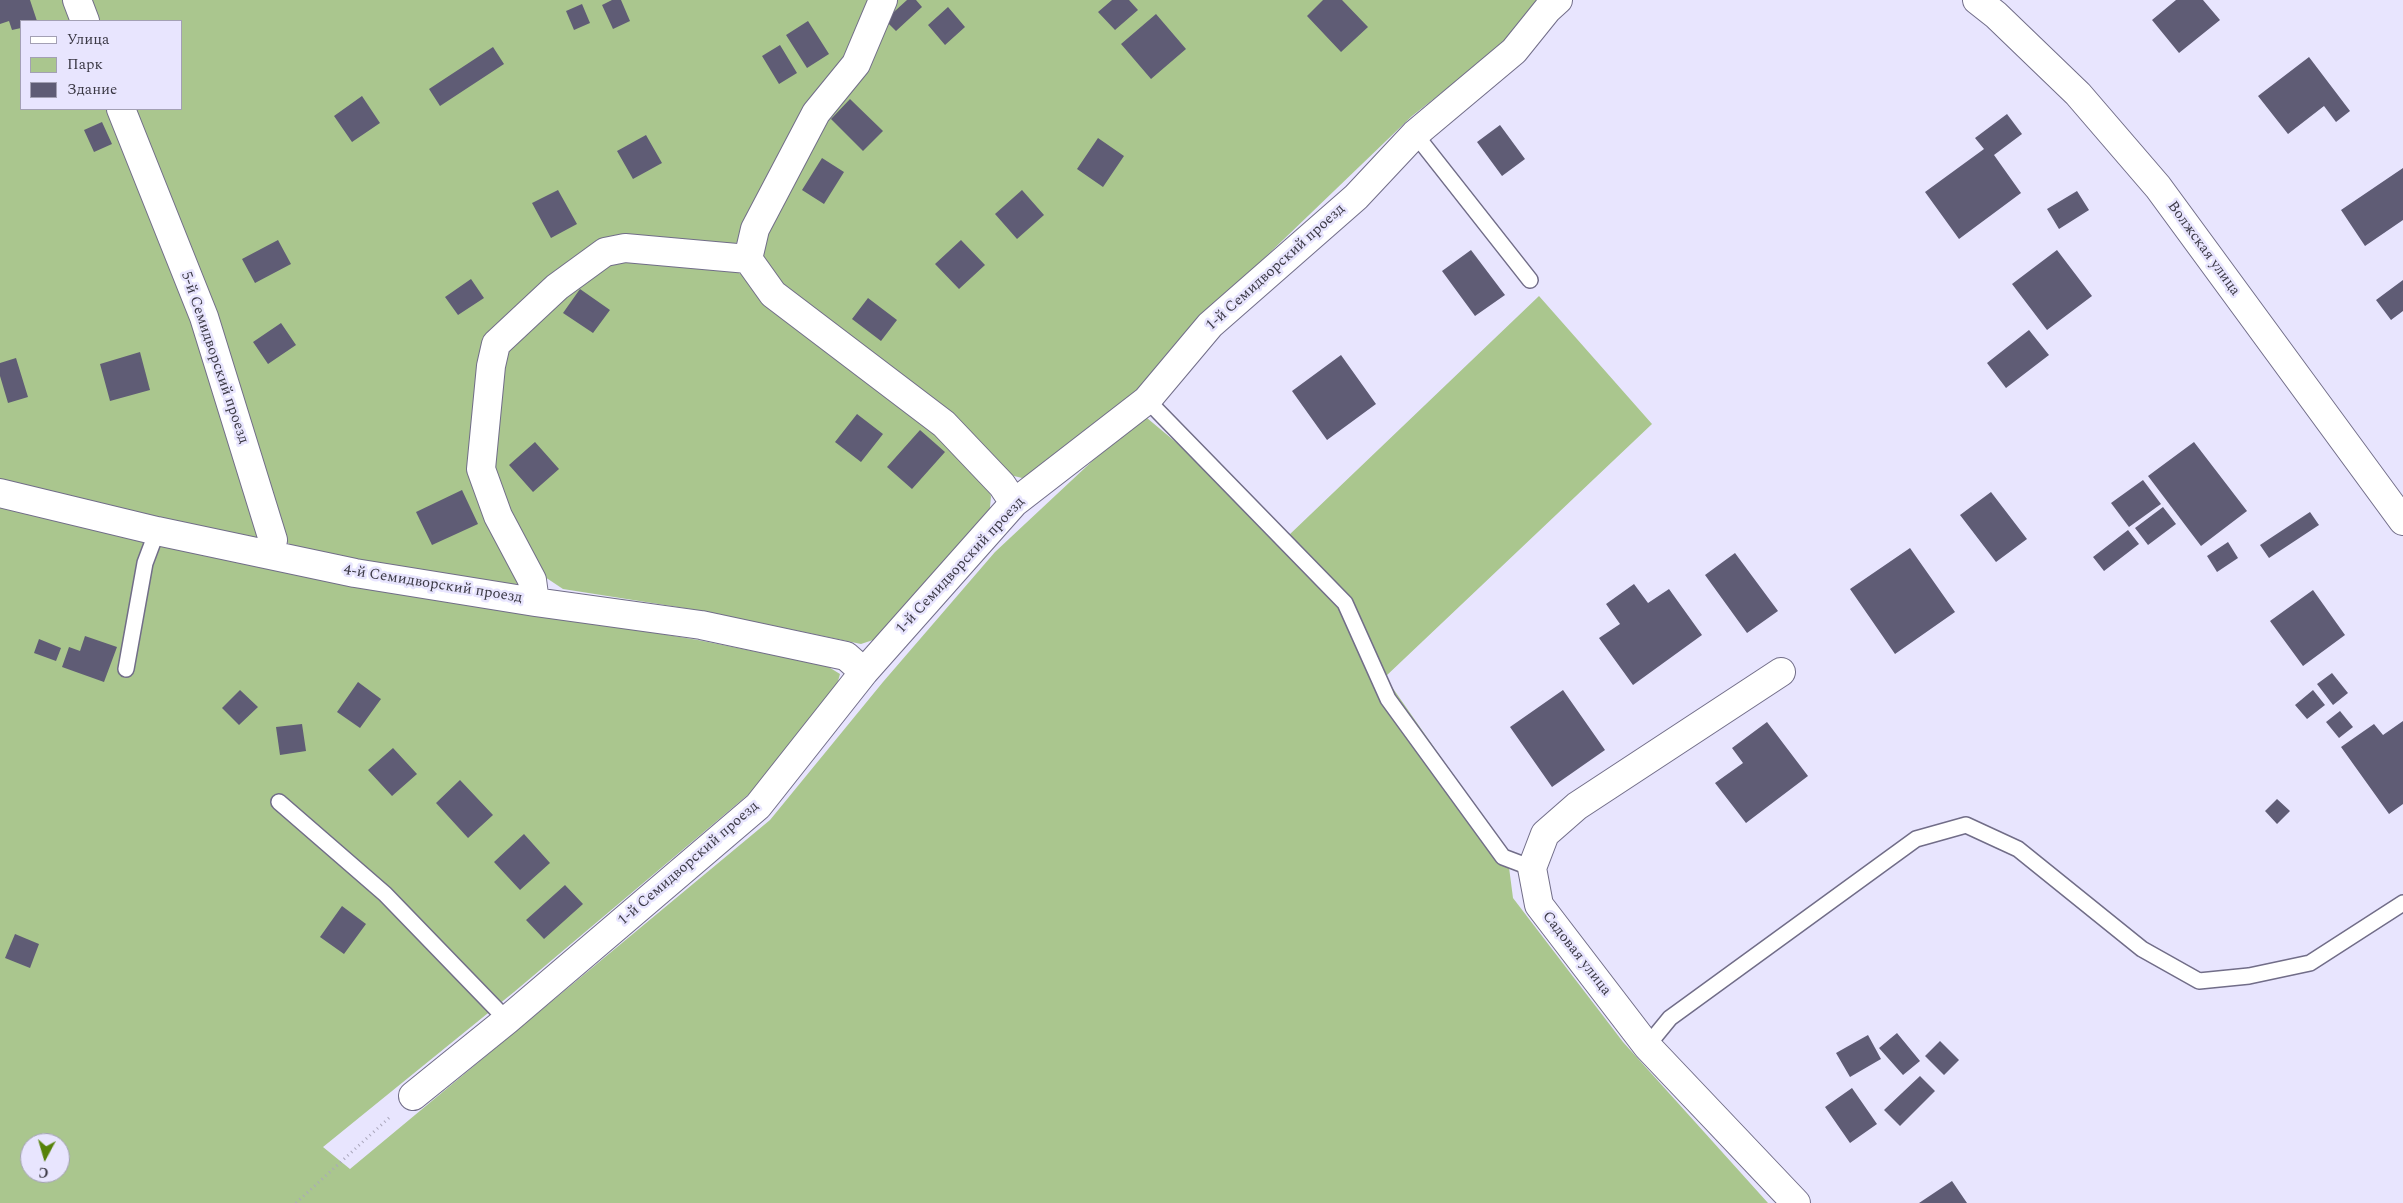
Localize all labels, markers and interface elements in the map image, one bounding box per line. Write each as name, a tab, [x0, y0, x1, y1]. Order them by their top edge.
legend	[20, 20, 182, 110]
text: Улица	[67, 28, 109, 51]
text: Парк	[67, 53, 103, 76]
text: Здание	[67, 78, 117, 101]
street label: Волжская улица	[2163, 198, 2243, 300]
street label: 1-й Семидворский проезд	[1203, 201, 1349, 335]
street label: 5-й Семидворский проезд	[176, 270, 252, 446]
street label: 1-й Семидворский проезд	[893, 494, 1029, 638]
street label: 4-й Семидворский проезд	[342, 562, 524, 608]
street label: 1-й Семидворский проезд	[615, 798, 763, 930]
street label: Садовая улица	[1538, 908, 1614, 1000]
north arrow	[20, 1133, 70, 1183]
text: С	[37, 1161, 50, 1183]

